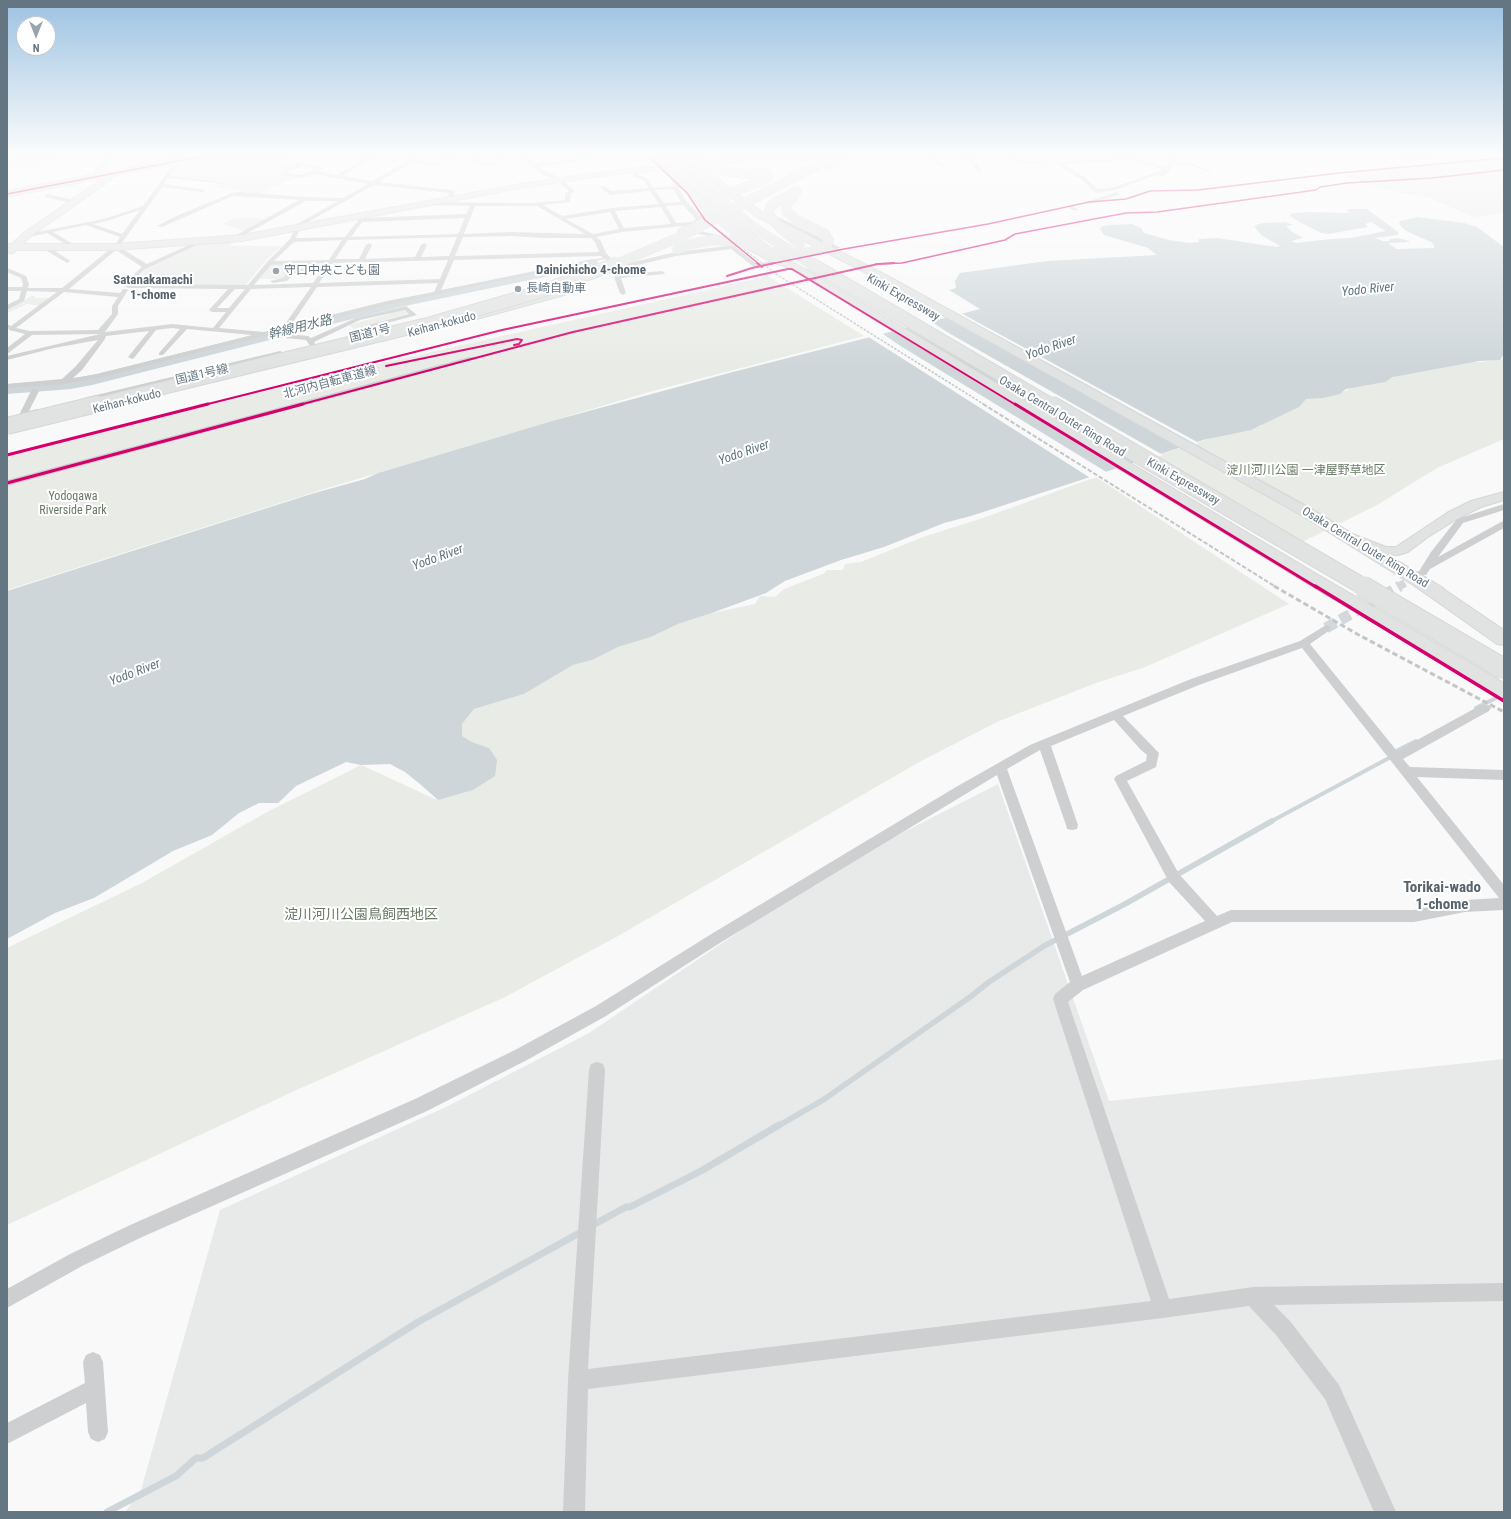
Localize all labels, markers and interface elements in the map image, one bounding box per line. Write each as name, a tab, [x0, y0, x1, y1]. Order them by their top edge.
north arrow	[16, 16, 56, 56]
text: N	[33, 41, 39, 54]
district label: Dainichicho 4-chome	[536, 263, 646, 279]
place label: 守口中央こども園	[284, 264, 380, 278]
marker: 守口中央こども園	[271, 266, 281, 276]
street label: Kinki Expressway	[864, 271, 942, 325]
district label: Satanakamachi 1-chome	[113, 273, 193, 304]
water label: Yodo River	[1341, 279, 1395, 301]
place label: 長崎自動車	[526, 282, 586, 296]
marker: 長崎自動車	[513, 284, 523, 294]
street label: Keihan-kokudo	[406, 309, 478, 341]
water label: 幹線用水路	[267, 313, 333, 343]
street label: 国道1号	[348, 322, 392, 346]
water label: Yodo River	[1024, 332, 1078, 364]
street label: 国道1号線	[174, 362, 230, 388]
street label: 北河内自転車道線	[282, 364, 378, 402]
street label: Osaka Central Outer Ring Road	[996, 373, 1128, 461]
street label: Keihan-kokudo	[91, 387, 163, 417]
water label: Yodo River	[717, 437, 771, 469]
street label: Kinki Expressway	[1144, 455, 1222, 509]
park label: 淀川河川公園 一津屋野草地区	[1227, 464, 1385, 478]
park label: Yodogawa Riverside Park	[39, 490, 107, 518]
street label: Osaka Central Outer Ring Road	[1299, 504, 1431, 592]
water label: Yodo River	[411, 542, 465, 574]
water label: Yodo River	[108, 656, 162, 690]
district label: Torikai-wado 1-chome	[1403, 879, 1481, 914]
park label: 淀川河川公園鳥飼西地区	[284, 907, 438, 923]

